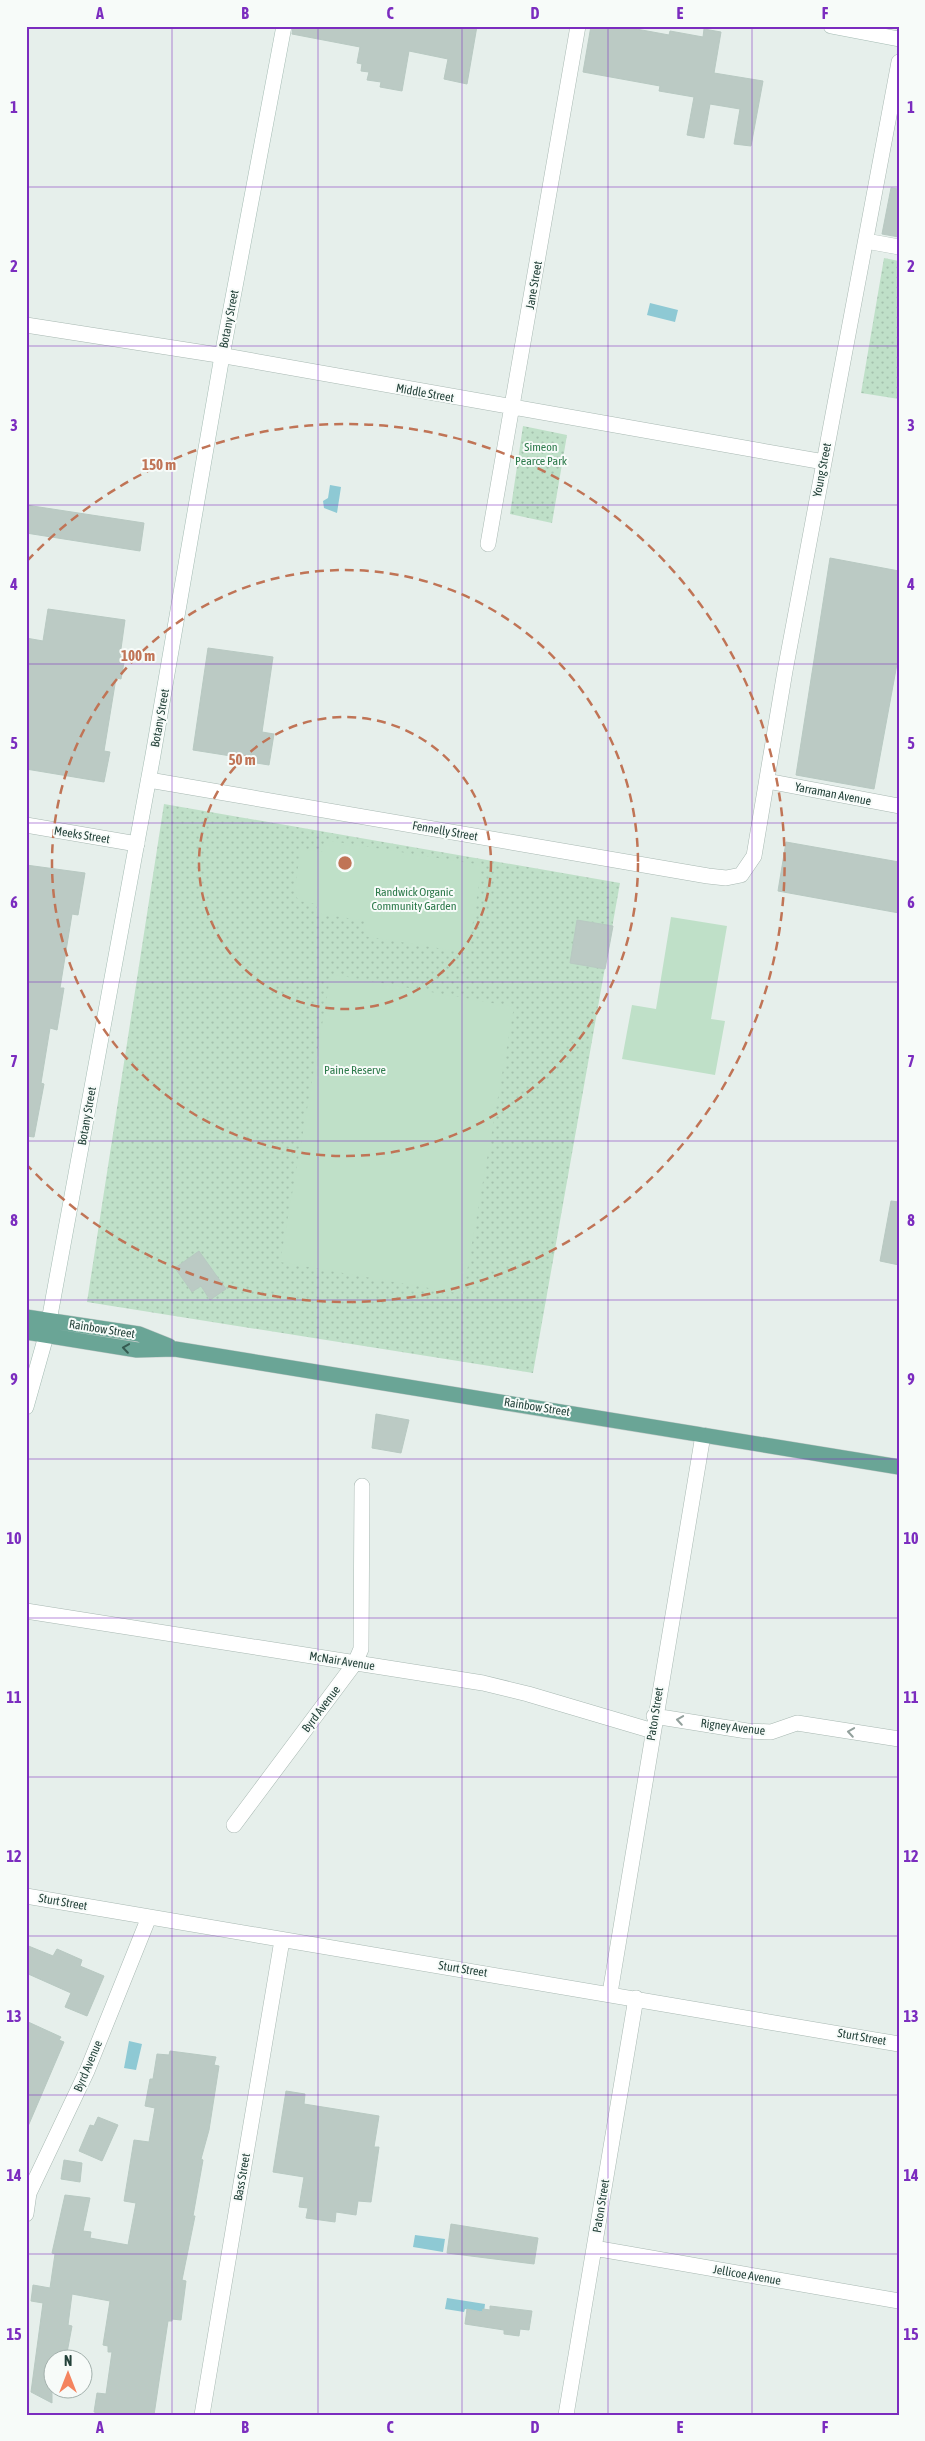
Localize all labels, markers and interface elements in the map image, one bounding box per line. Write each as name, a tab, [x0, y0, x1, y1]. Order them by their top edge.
text: A	[95, 4, 104, 22]
text: B	[241, 4, 249, 22]
text: C	[386, 4, 394, 22]
text: D	[531, 4, 540, 22]
text: E	[677, 4, 684, 22]
text: F	[822, 4, 829, 22]
text: 1	[10, 98, 18, 116]
text: 1	[907, 98, 915, 116]
text: 2	[10, 257, 18, 275]
text: 2	[907, 257, 915, 275]
street label: Jane Street	[523, 259, 545, 310]
street label: Botany Street	[216, 288, 242, 349]
street label: Middle Street	[395, 381, 456, 405]
text: 3	[10, 416, 18, 434]
text: 3	[907, 416, 915, 434]
park label: Simeon Pearce Park	[515, 440, 568, 468]
street label: Young Street	[810, 441, 834, 498]
text: 150 m	[142, 456, 176, 473]
text: 4	[9, 575, 18, 593]
text: 4	[906, 575, 915, 593]
text: 100 m	[121, 647, 155, 664]
street label: Botany Street	[148, 687, 172, 748]
text: 5	[10, 734, 18, 752]
text: 5	[907, 734, 915, 752]
text: 50 m	[229, 751, 256, 768]
street label: Yarraman Avenue	[794, 780, 872, 808]
street label: Fennelly Street	[411, 818, 479, 844]
street label: Meeks Street	[53, 824, 111, 846]
centre of rings	[336, 854, 354, 872]
park label: Randwick Organic Community Garden	[371, 885, 457, 913]
text: 6	[10, 893, 18, 911]
text: 6	[907, 893, 915, 911]
text: 7	[10, 1052, 18, 1070]
text: 7	[907, 1052, 915, 1070]
park label: Paine Reserve	[324, 1063, 386, 1077]
street label: Botany Street	[75, 1085, 99, 1146]
text: 8	[10, 1211, 18, 1229]
text: 8	[907, 1211, 915, 1229]
street label: Rainbow Street	[68, 1317, 136, 1341]
one-way arrow	[122, 1343, 130, 1354]
text: 9	[10, 1370, 18, 1388]
text: 9	[907, 1370, 915, 1388]
street label: Rainbow Street	[503, 1395, 571, 1419]
text: 10	[6, 1529, 22, 1547]
text: 10	[903, 1529, 919, 1547]
street label: McNair Avenue	[308, 1649, 376, 1673]
street label: Byrd Avenue	[299, 1683, 343, 1735]
street label: Paton Street	[644, 1686, 666, 1742]
text: 11	[6, 1688, 22, 1706]
text: 11	[903, 1688, 919, 1706]
one-way arrow	[676, 1716, 684, 1726]
street label: Rigney Avenue	[700, 1716, 766, 1738]
one-way arrow	[846, 1727, 855, 1737]
text: 12	[6, 1847, 22, 1865]
text: 12	[903, 1847, 919, 1865]
street label: Sturt Street	[38, 1891, 89, 1913]
street label: Sturt Street	[438, 1958, 489, 1980]
text: 13	[6, 2007, 22, 2025]
text: 13	[903, 2007, 919, 2025]
street label: Sturt Street	[837, 2026, 888, 2048]
street label: Byrd Avenue	[71, 2038, 105, 2094]
street label: Bass Street	[231, 2152, 253, 2202]
text: 14	[6, 2166, 22, 2184]
text: 14	[903, 2166, 919, 2184]
street label: Paton Street	[590, 2178, 612, 2234]
street label: Jellicoe Avenue	[712, 2262, 782, 2288]
text: 15	[6, 2325, 22, 2343]
text: 15	[903, 2325, 919, 2343]
north arrow	[42, 2348, 92, 2398]
text: N	[64, 2353, 72, 2369]
text: A	[95, 2418, 104, 2436]
text: B	[241, 2418, 249, 2436]
text: C	[386, 2418, 394, 2436]
text: D	[531, 2418, 540, 2436]
text: E	[677, 2418, 684, 2436]
text: F	[822, 2418, 829, 2436]

